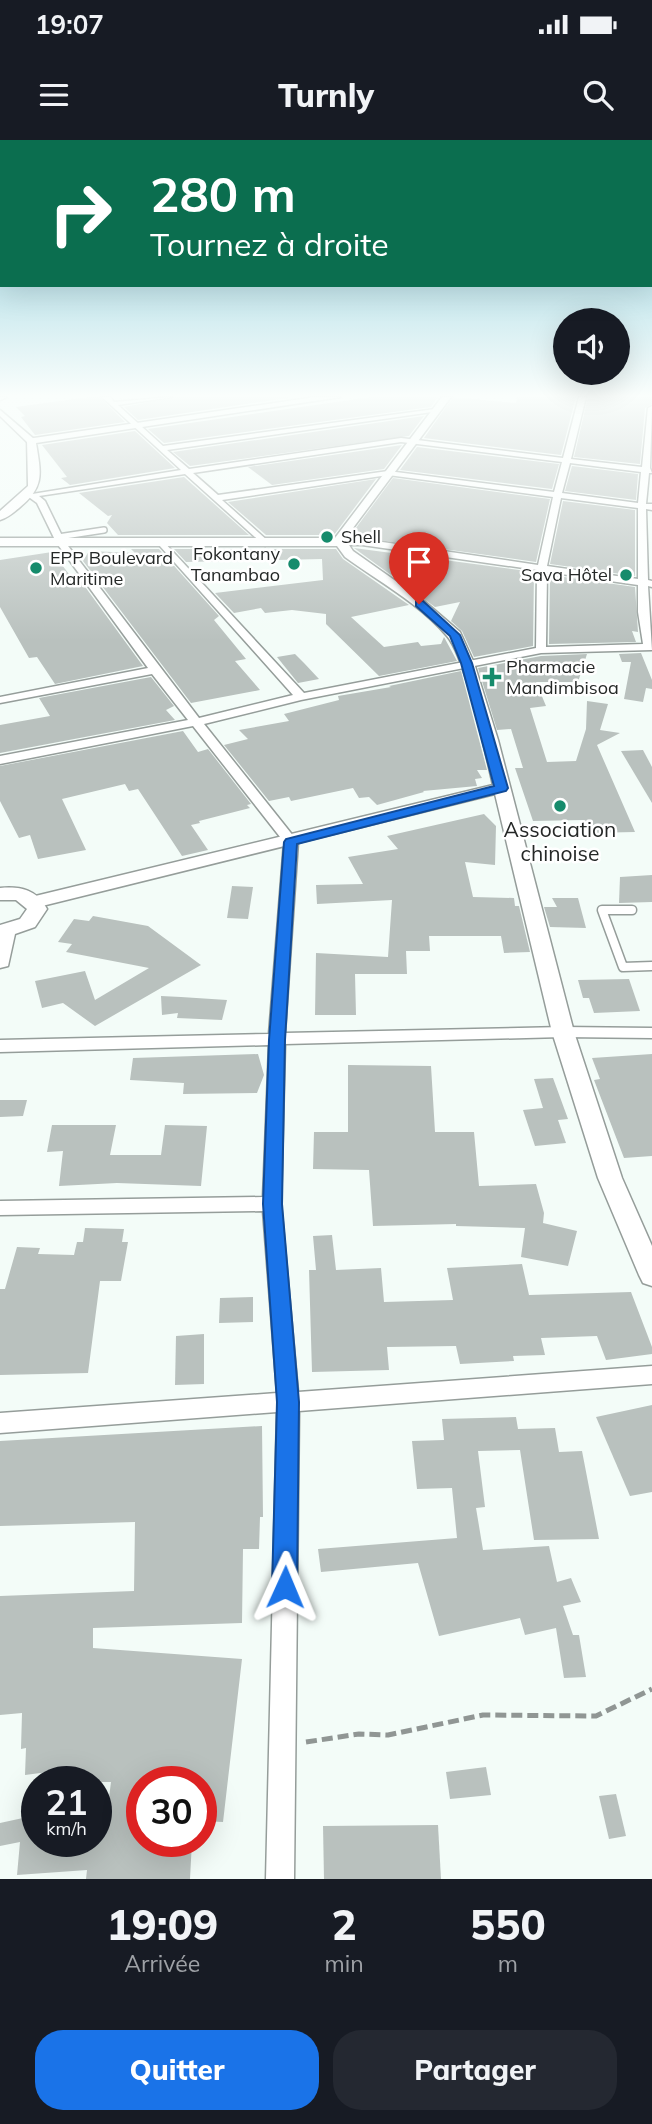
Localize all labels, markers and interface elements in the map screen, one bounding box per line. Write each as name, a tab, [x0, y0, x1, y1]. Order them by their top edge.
text: 19:07	[35, 8, 104, 41]
text: Turnly	[278, 75, 374, 115]
icon: menu	[35, 76, 73, 114]
icon: search	[579, 76, 617, 114]
text: 280 m	[150, 163, 296, 224]
icon: right	[35, 168, 126, 259]
text: Tournez à droite	[150, 224, 389, 264]
map controls	[553, 308, 630, 385]
button: sound	[553, 308, 630, 385]
place label: Shell	[341, 525, 381, 548]
marker: Shell	[319, 529, 335, 545]
pin	[389, 532, 449, 604]
place label: Fokontany Tanambao	[191, 542, 280, 586]
icon: arrive	[400, 543, 438, 581]
place label: EPP Boulevard Maritime	[50, 546, 173, 590]
marker: Fokontany Tanambao	[286, 556, 302, 572]
marker: EPP Boulevard Maritime	[28, 560, 44, 576]
place label: Sava Hôtel	[521, 563, 612, 586]
marker: Sava Hôtel	[618, 567, 634, 583]
place label: Pharmacie Mandimbisoa	[506, 655, 619, 699]
marker: Pharmacie Mandimbisoa	[484, 669, 500, 685]
marker: Association chinoise	[552, 798, 568, 814]
place label: Association chinoise	[504, 816, 616, 866]
position arrow	[248, 1550, 322, 1624]
speed limit sign: 30	[126, 1766, 217, 1857]
text: 21	[45, 1780, 88, 1824]
text: km/h	[46, 1817, 87, 1840]
text: 19:09	[106, 1898, 218, 1951]
text: 2	[331, 1898, 357, 1951]
text: 550	[470, 1898, 546, 1951]
text: Arrivée	[124, 1949, 200, 1978]
text: min	[324, 1949, 364, 1978]
text: m	[498, 1949, 518, 1978]
button: Quitter	[35, 2030, 319, 2110]
button: Partager	[333, 2030, 617, 2110]

